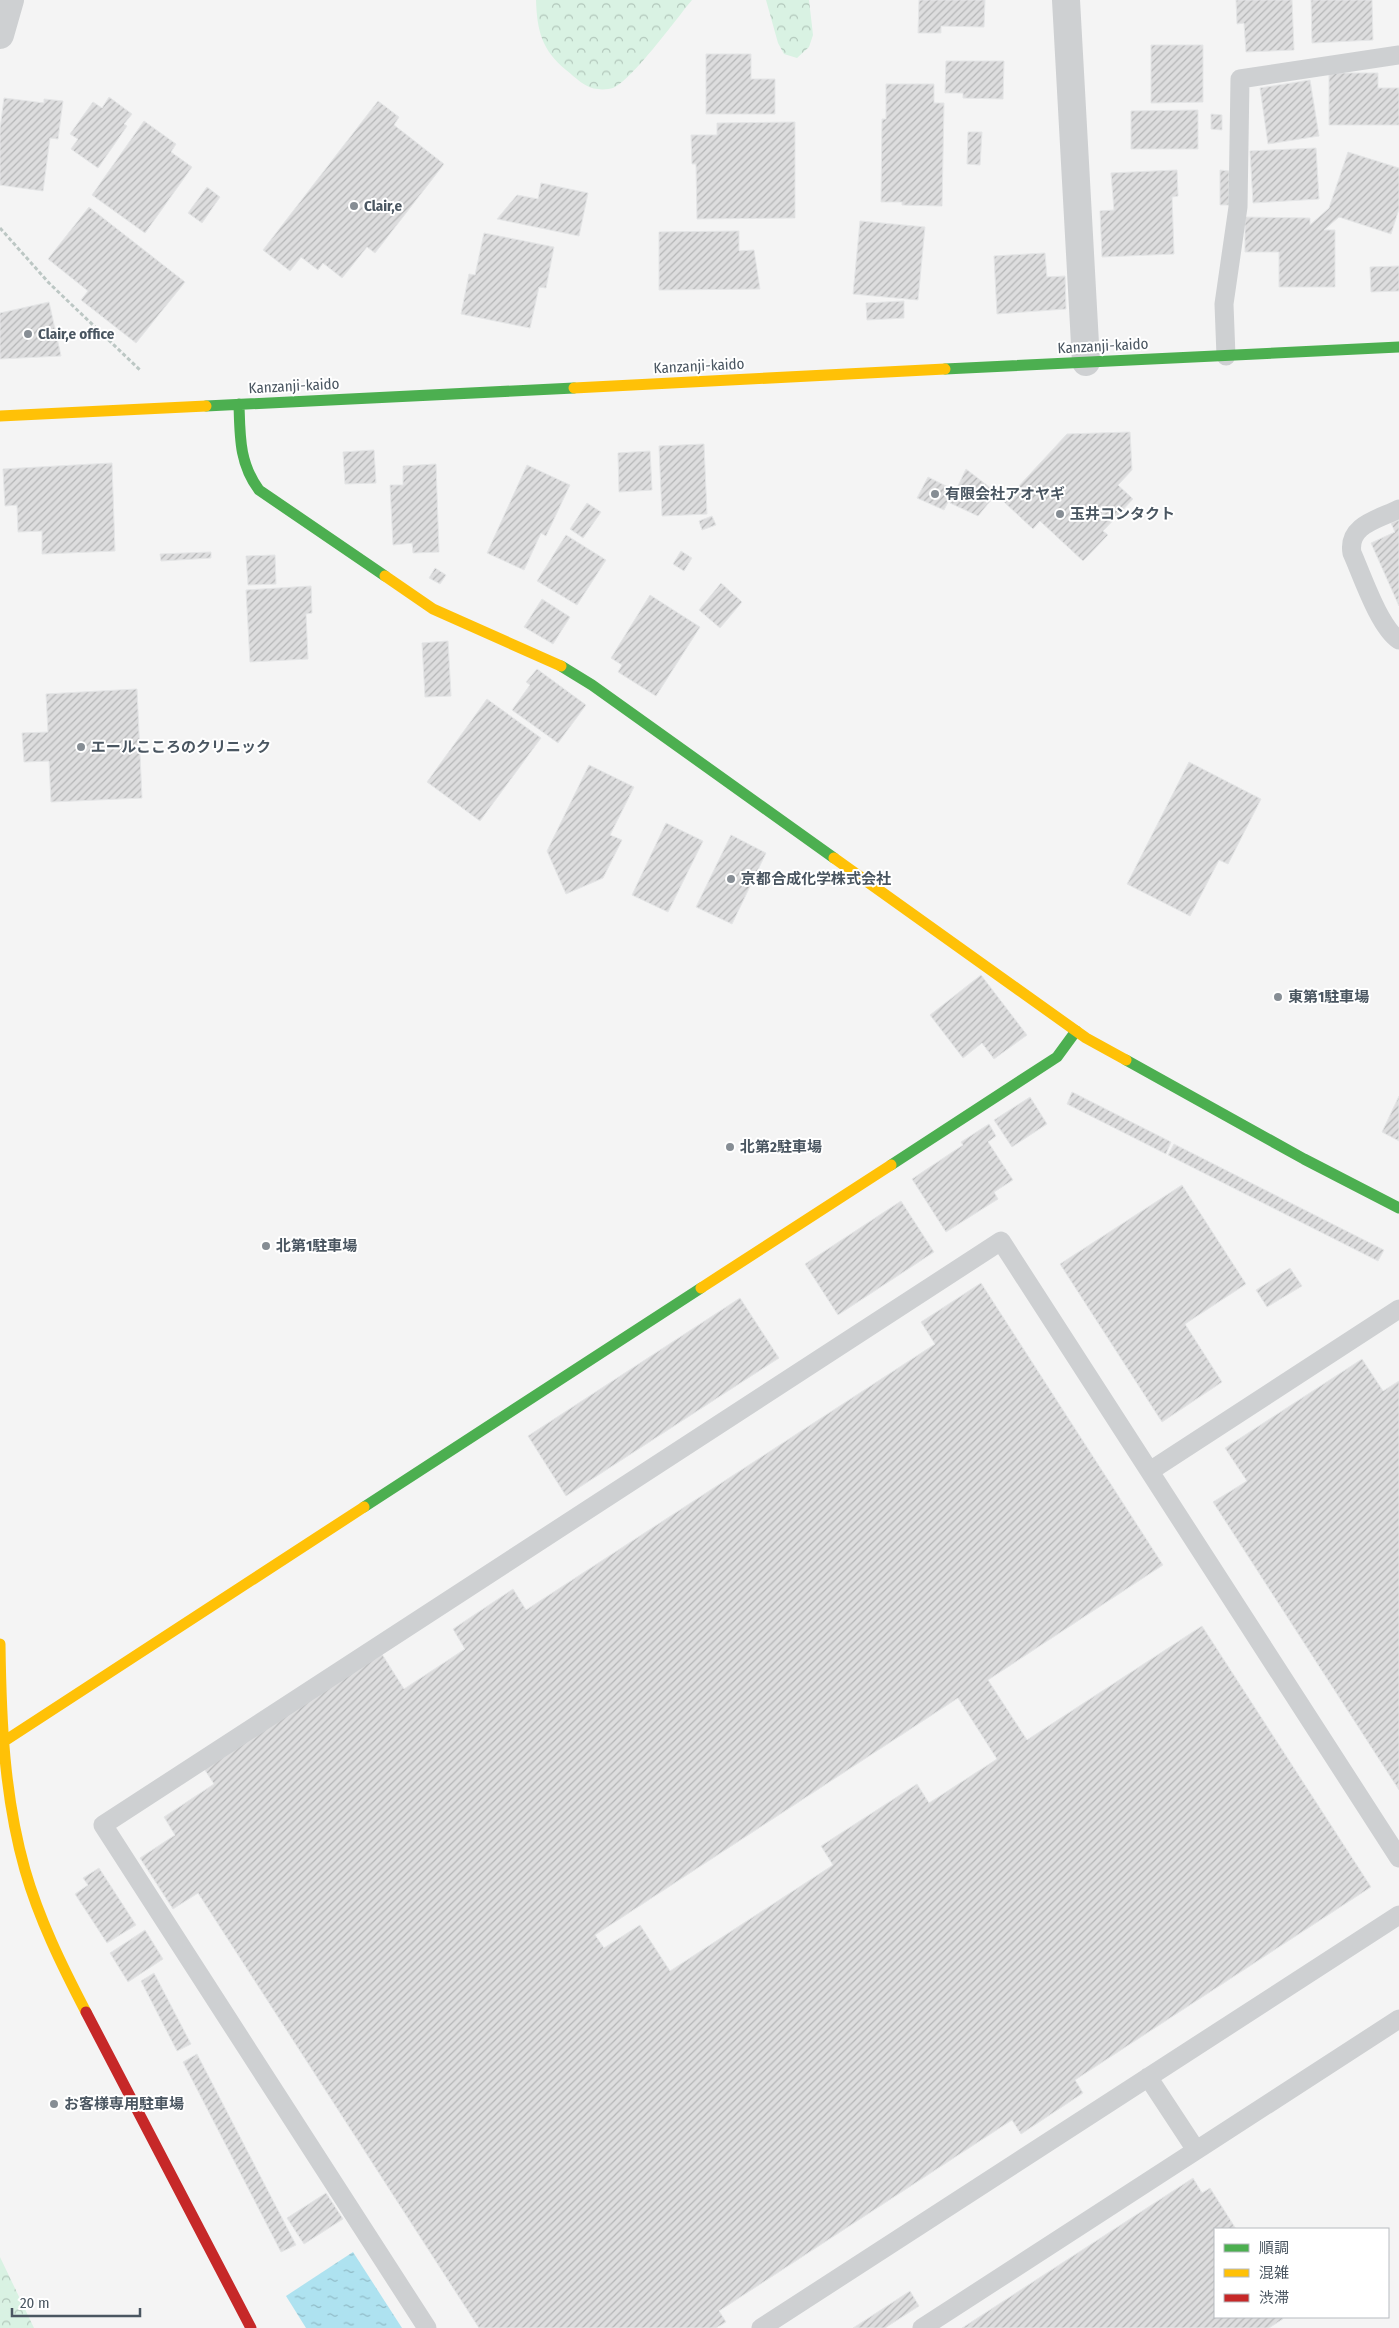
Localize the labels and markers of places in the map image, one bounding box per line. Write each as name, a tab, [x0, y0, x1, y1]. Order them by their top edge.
place label: Clair,e	[364, 197, 403, 215]
marker: Clair,e	[348, 200, 360, 212]
place label: Clair,e office	[38, 325, 115, 343]
marker: Clair,e office	[22, 328, 34, 340]
place label: 有限会社アオヤギ	[945, 485, 1065, 503]
marker: 有限会社アオヤギ	[929, 488, 941, 500]
place label: 玉井コンタクト	[1070, 505, 1175, 523]
marker: 玉井コンタクト	[1054, 508, 1066, 520]
place label: エールこころのクリニック	[91, 738, 271, 756]
marker: エールこころのクリニック	[75, 741, 87, 753]
place label: 京都合成化学株式会社	[741, 870, 891, 888]
marker: 京都合成化学株式会社	[725, 873, 737, 885]
place label: 東第1駐車場	[1288, 988, 1369, 1006]
marker: 東第1駐車場	[1272, 991, 1284, 1003]
place label: 北第2駐車場	[740, 1138, 822, 1156]
marker: 北第2駐車場	[724, 1141, 736, 1153]
place label: 北第1駐車場	[276, 1237, 357, 1255]
marker: 北第1駐車場	[260, 1240, 272, 1252]
place label: お客様専用駐車場	[64, 2095, 184, 2113]
marker: お客様専用駐車場	[48, 2098, 60, 2110]

